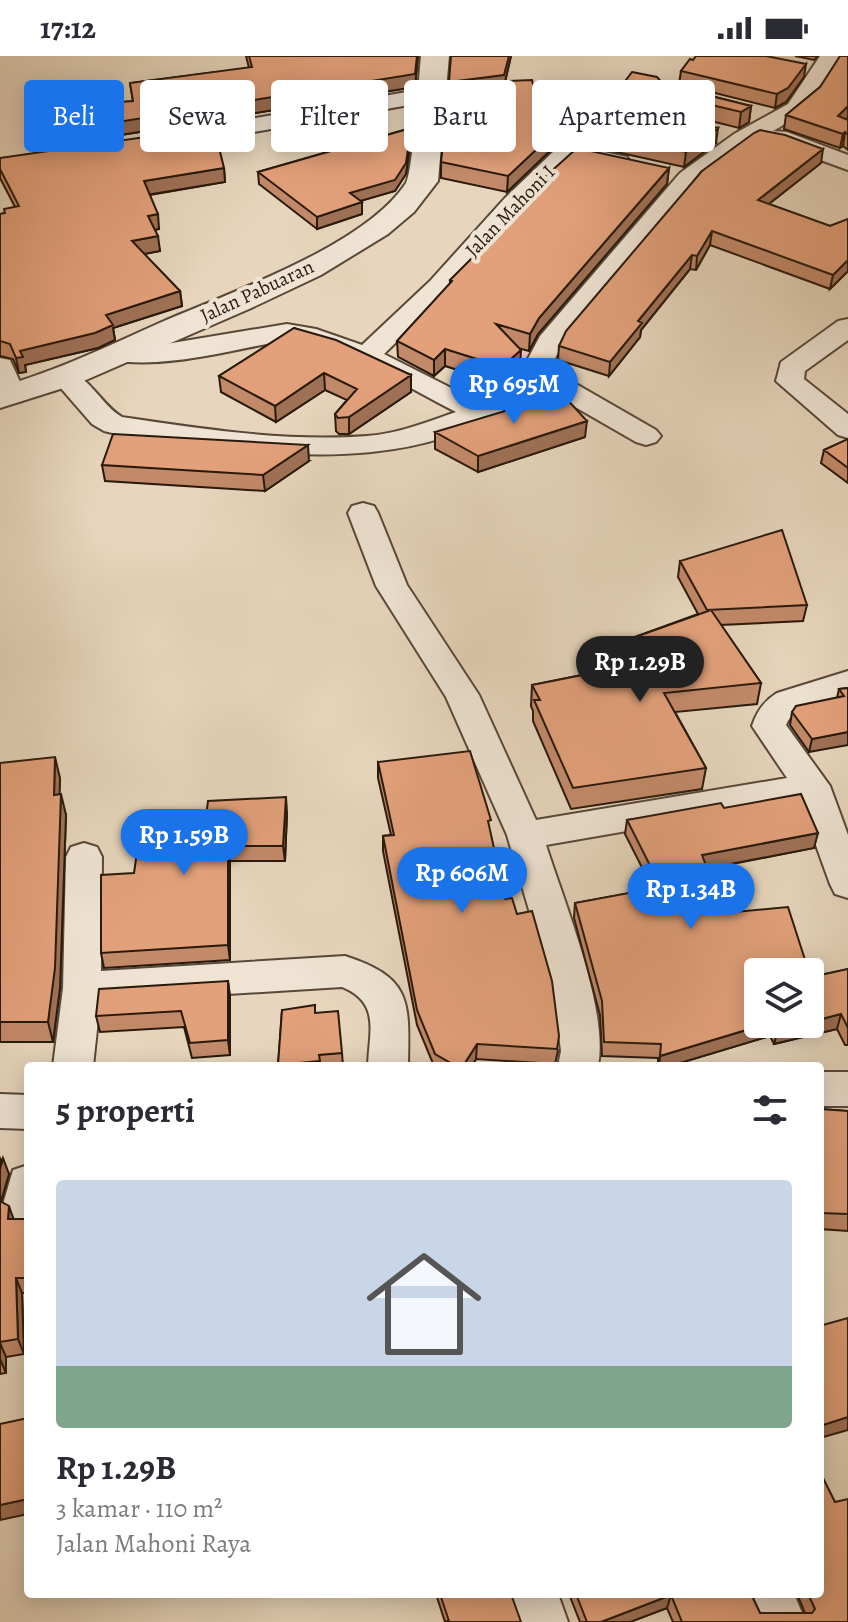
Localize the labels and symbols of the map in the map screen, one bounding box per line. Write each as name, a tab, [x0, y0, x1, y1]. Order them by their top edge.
street label: Jalan Mahoni I	[459, 159, 561, 263]
street label: Jalan Pabuaran	[196, 253, 318, 329]
pin: Rp 695M	[440, 358, 588, 426]
pin: Rp 1.29B	[557, 636, 723, 704]
pin: Rp 1.59B	[101, 809, 267, 877]
pin: Rp 606M	[388, 847, 536, 915]
pin: Rp 1.34B	[608, 863, 774, 931]

